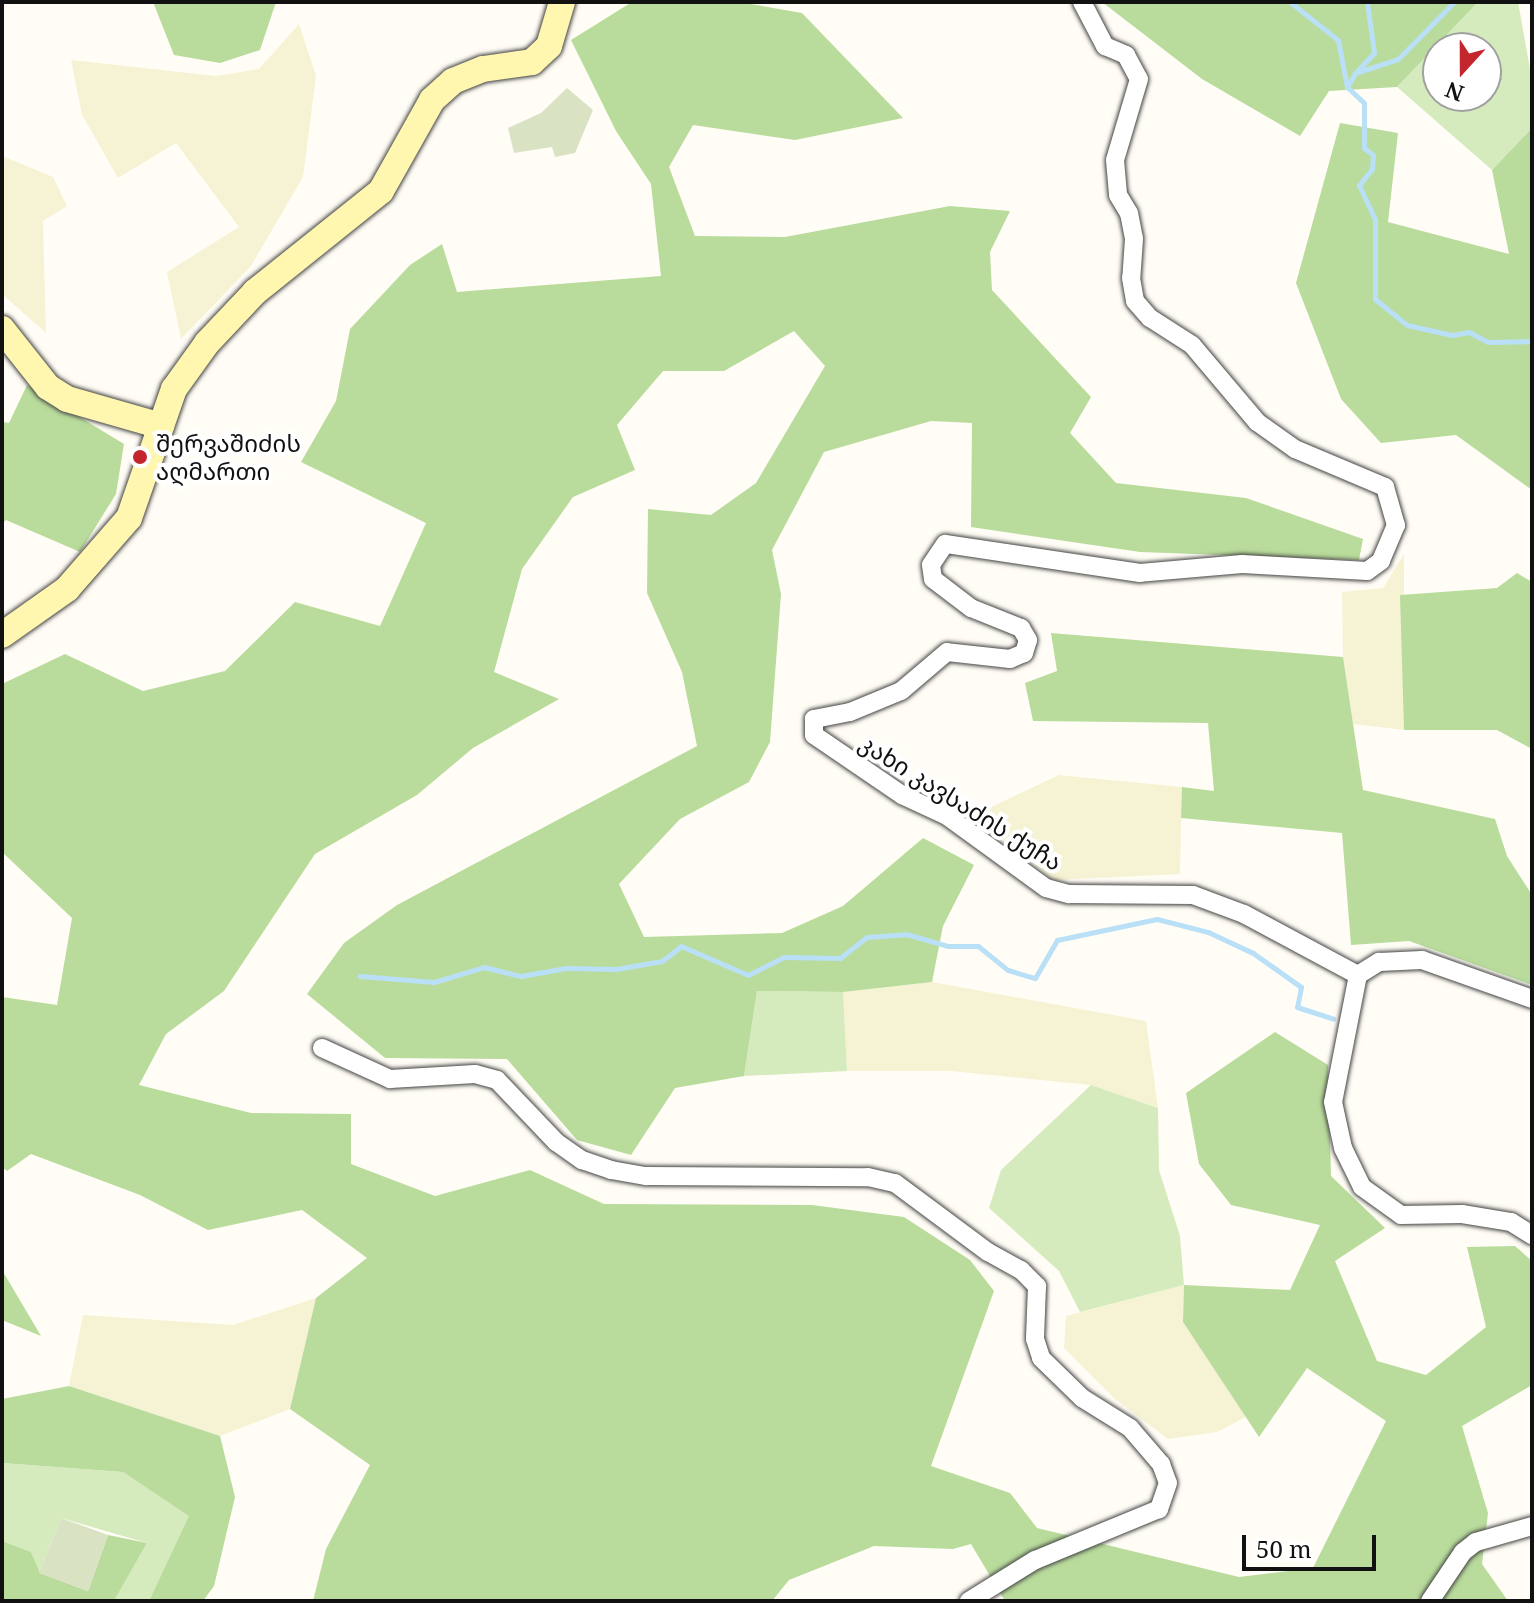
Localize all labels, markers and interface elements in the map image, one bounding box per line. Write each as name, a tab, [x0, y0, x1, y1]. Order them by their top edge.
north arrow	[1422, 32, 1502, 112]
text: N	[1441, 75, 1468, 110]
place label: შერვაშიძის აღმართი	[156, 429, 301, 485]
marker: შერვაშიძის აღმართი	[131, 448, 149, 466]
street label: კახი კავსაძის ქუჩა	[854, 728, 1068, 876]
scale bar	[1246, 1519, 1380, 1569]
text: 50 m	[1256, 1532, 1312, 1565]

